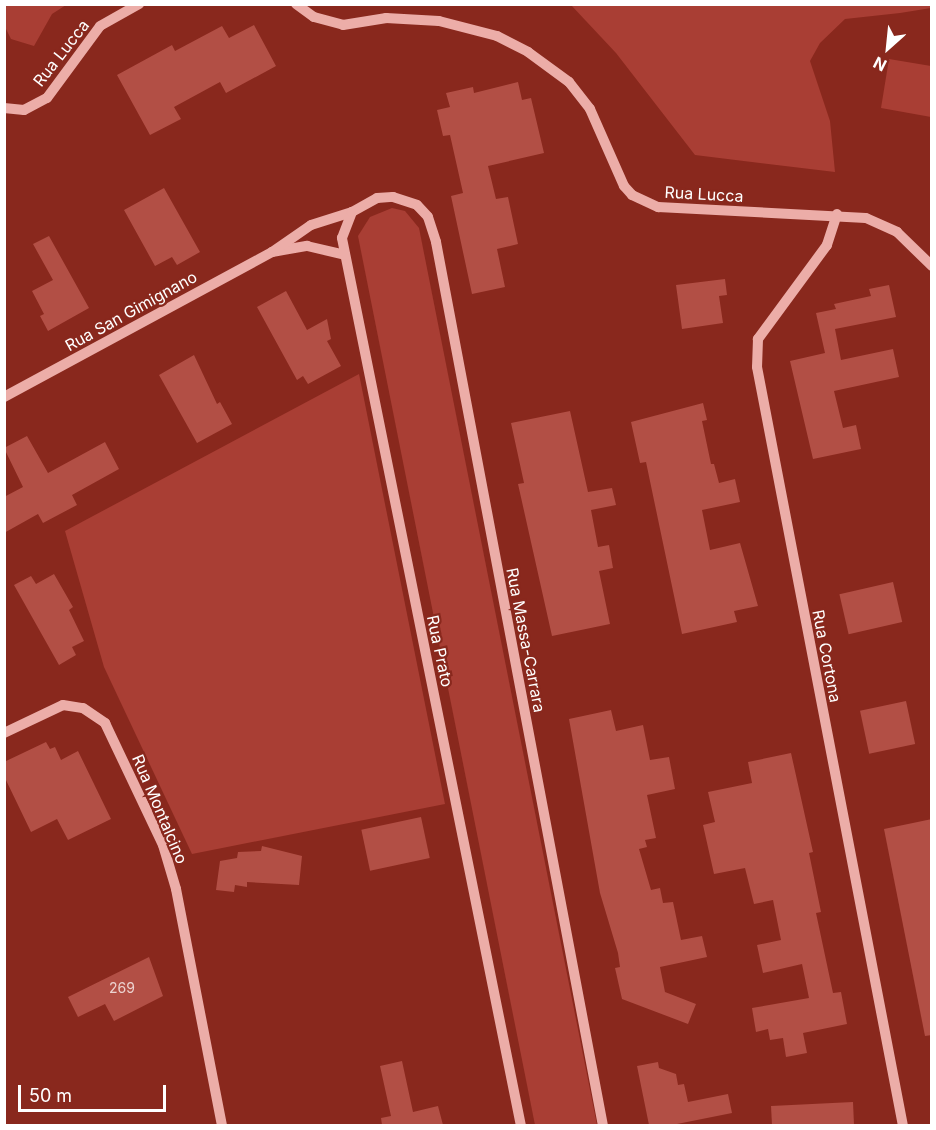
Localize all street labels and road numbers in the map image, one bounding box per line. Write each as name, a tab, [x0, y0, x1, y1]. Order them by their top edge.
street label: Rua Lucca	[29, 16, 93, 90]
street label: Rua Lucca	[664, 182, 744, 206]
street label: Rua San Gimignano	[62, 267, 200, 355]
street label: Rua Massa-Carrara	[503, 566, 549, 714]
street label: Rua Cortona	[809, 608, 845, 704]
street label: Rua Prato	[423, 613, 457, 689]
street label: Rua Montalcino	[128, 751, 192, 867]

